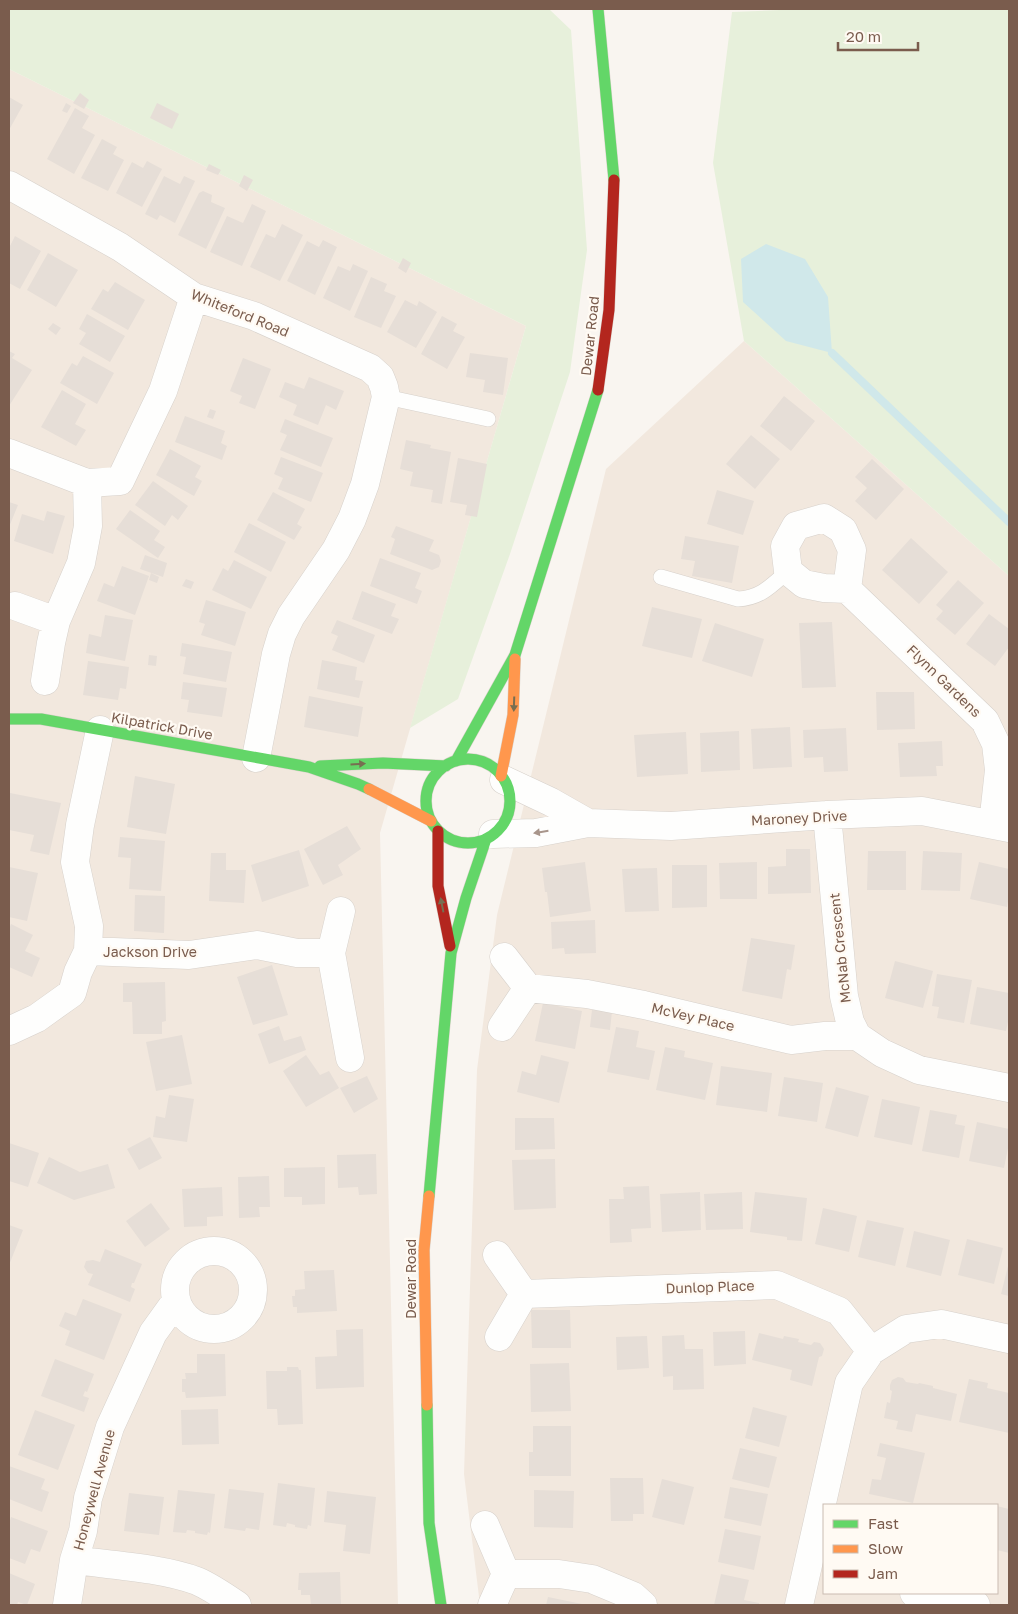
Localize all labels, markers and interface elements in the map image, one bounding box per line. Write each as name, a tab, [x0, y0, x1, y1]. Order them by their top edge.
scale bar	[838, 20, 918, 52]
text: 20 m	[846, 27, 881, 45]
street label: Whiteford Road	[189, 285, 292, 340]
street label: Dewar Road	[577, 295, 602, 377]
street label: Flynn Gardens	[904, 641, 985, 720]
one-way arrow	[509, 696, 517, 712]
street label: Kilpatrick Drive	[110, 708, 214, 743]
one-way arrow	[350, 760, 366, 768]
street label: Maroney Drive	[751, 806, 847, 829]
one-way arrow	[533, 828, 549, 836]
street label: McNab Crescent	[825, 892, 854, 1004]
one-way arrow	[437, 896, 445, 912]
street label: Jackson Drive	[103, 943, 197, 960]
street label: McVey Place	[650, 999, 736, 1034]
street label: Dewar Road	[402, 1239, 419, 1319]
street label: Dunlop Place	[665, 1276, 755, 1297]
street label: Honeywell Avenue	[69, 1427, 118, 1552]
legend	[823, 1504, 998, 1594]
text: Fast	[868, 1514, 899, 1532]
text: Slow	[868, 1539, 903, 1557]
text: Jam	[868, 1564, 898, 1582]

